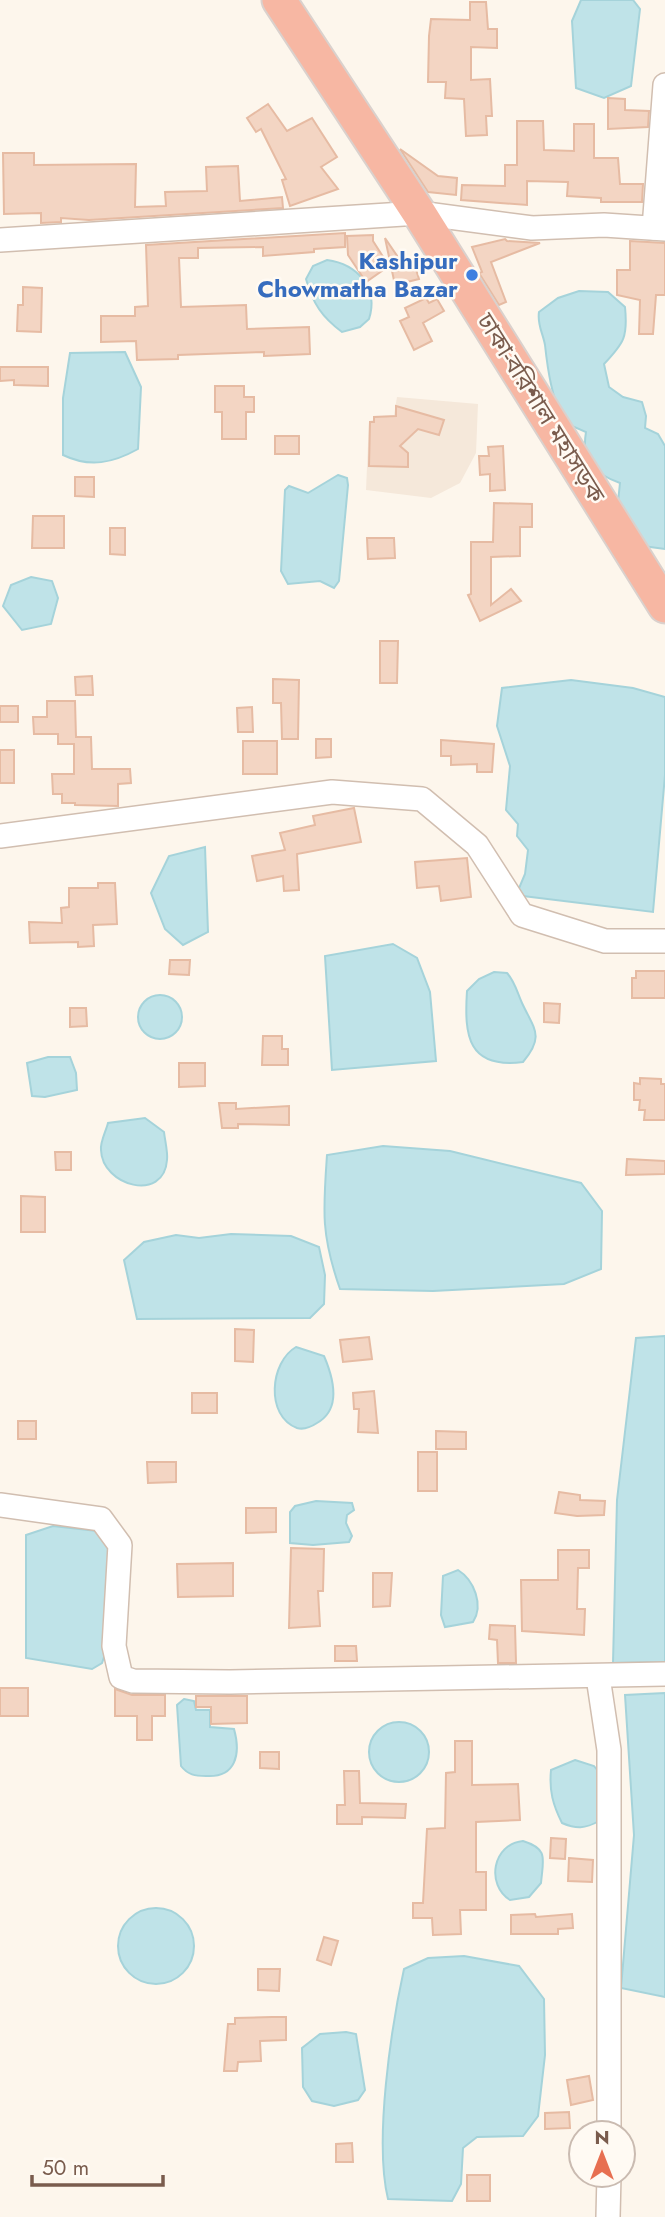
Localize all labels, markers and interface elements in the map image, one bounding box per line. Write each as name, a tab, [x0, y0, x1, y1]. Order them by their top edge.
place label: Kashipur Chowmatha Bazar	[257, 243, 458, 306]
marker: Kashipur Chowmatha Bazar	[464, 267, 480, 283]
street label: ঢাকা-বরিশাল মহাসড়ক	[468, 305, 614, 510]
north arrow	[567, 2119, 637, 2189]
text: N	[594, 2124, 610, 2151]
scale bar	[32, 2144, 163, 2188]
text: 50 m	[42, 2153, 89, 2183]

